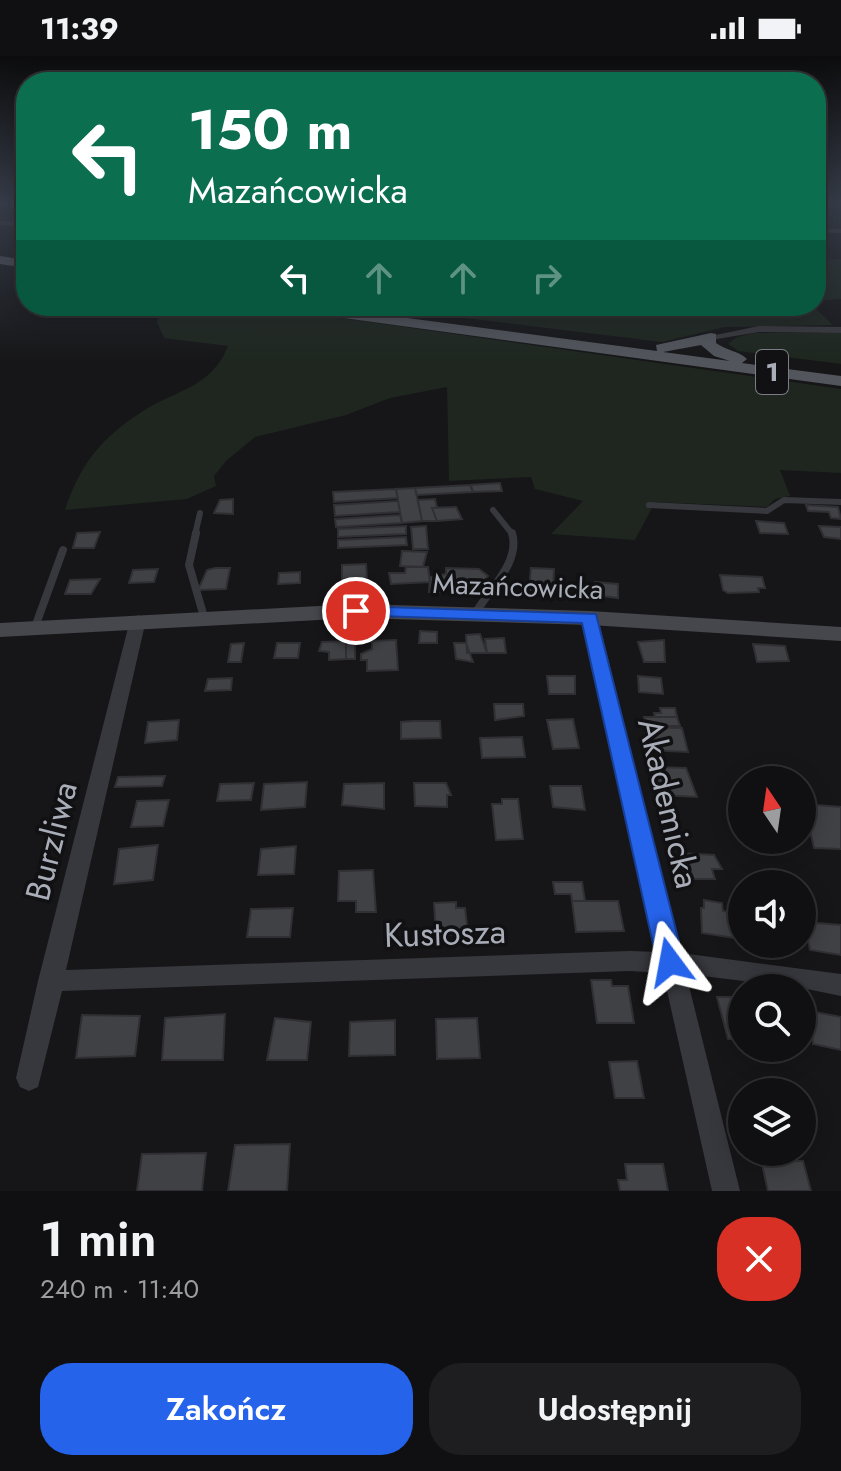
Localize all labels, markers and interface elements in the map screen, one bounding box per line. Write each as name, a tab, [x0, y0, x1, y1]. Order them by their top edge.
text: 11:39	[40, 7, 119, 50]
text: 150 m	[188, 89, 352, 170]
icon: left	[56, 104, 160, 208]
text: Mazańcowicka	[188, 164, 408, 216]
icon: left	[273, 256, 317, 300]
icon: ahead	[357, 256, 401, 300]
icon: ahead	[441, 256, 485, 300]
icon: right	[525, 256, 569, 300]
road number: 1	[756, 350, 788, 394]
street label: Mazańcowicka	[432, 563, 604, 610]
pin	[322, 577, 390, 645]
icon: arrive	[334, 589, 378, 633]
street label: Akademicka	[625, 713, 712, 893]
north arrow	[728, 766, 816, 854]
map controls	[728, 766, 816, 1166]
street label: Burzliwa	[13, 776, 90, 906]
button: sound	[728, 870, 816, 958]
street label: Kustosza	[383, 907, 507, 960]
position arrow	[628, 920, 712, 1004]
button: search	[728, 974, 816, 1062]
button: layers	[728, 1078, 816, 1166]
text: 1 min	[40, 1205, 157, 1274]
button: close	[717, 1217, 801, 1301]
text: 240 m · 11:40	[40, 1270, 199, 1308]
button: Zakończ	[40, 1363, 413, 1455]
button: Udostępnij	[429, 1363, 801, 1455]

